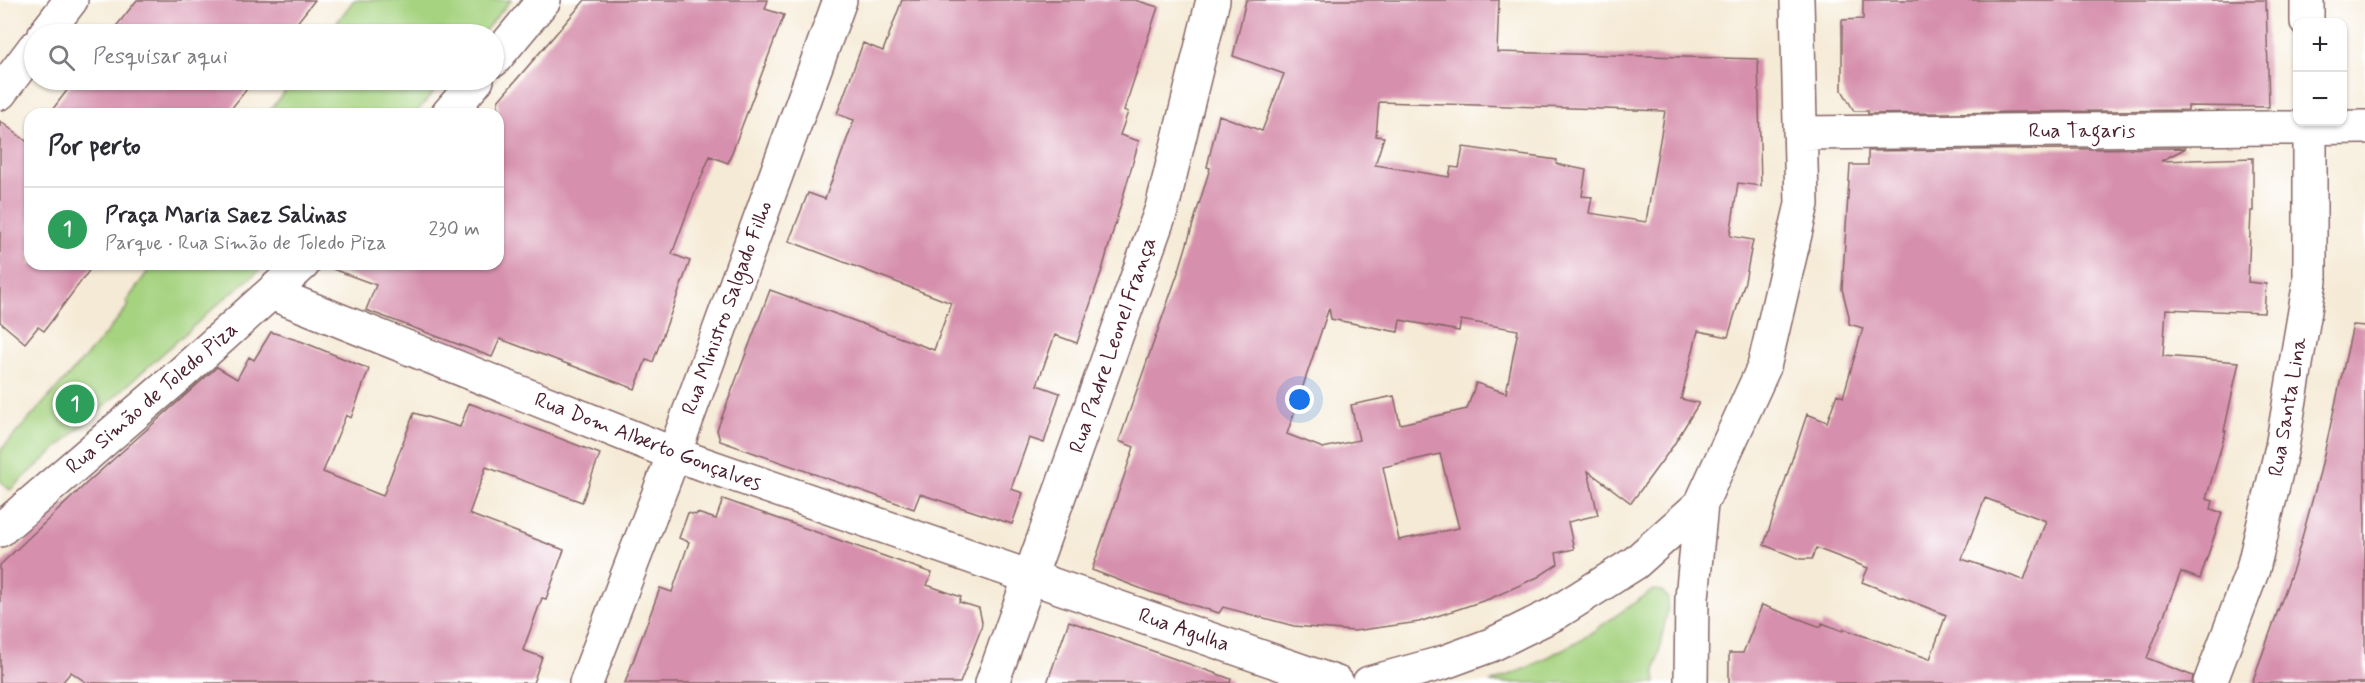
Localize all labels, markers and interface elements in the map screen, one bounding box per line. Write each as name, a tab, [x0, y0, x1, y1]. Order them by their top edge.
map controls	[2293, 18, 2347, 126]
button: +	[2293, 18, 2347, 72]
search box	[24, 24, 504, 90]
icon: search	[45, 41, 78, 74]
text: Pesquisar aqui	[93, 43, 228, 71]
button: −	[2293, 72, 2347, 126]
street label: Rua Tagaris	[2029, 117, 2136, 147]
text: Por perto	[48, 130, 141, 164]
street label: Rua Ministro Salgado Filho	[675, 197, 780, 419]
text: Praça Maria Saez Salinas	[105, 202, 347, 230]
text: 1	[63, 216, 72, 243]
text: 230 m	[428, 216, 480, 243]
text: Parque · Rua Simão de Toledo Piza	[105, 230, 387, 257]
street label: Rua Padre Leonel França	[1063, 233, 1163, 457]
street label: Rua Simão de Toledo Piza	[60, 316, 244, 480]
street label: Rua Santa Lina	[2262, 335, 2314, 479]
pin: 1	[56, 382, 94, 426]
your location	[1285, 385, 1314, 414]
street label: Rua Dom Alberto Gonçalves	[530, 386, 766, 498]
street label: Rua Agulha	[1135, 601, 1233, 659]

